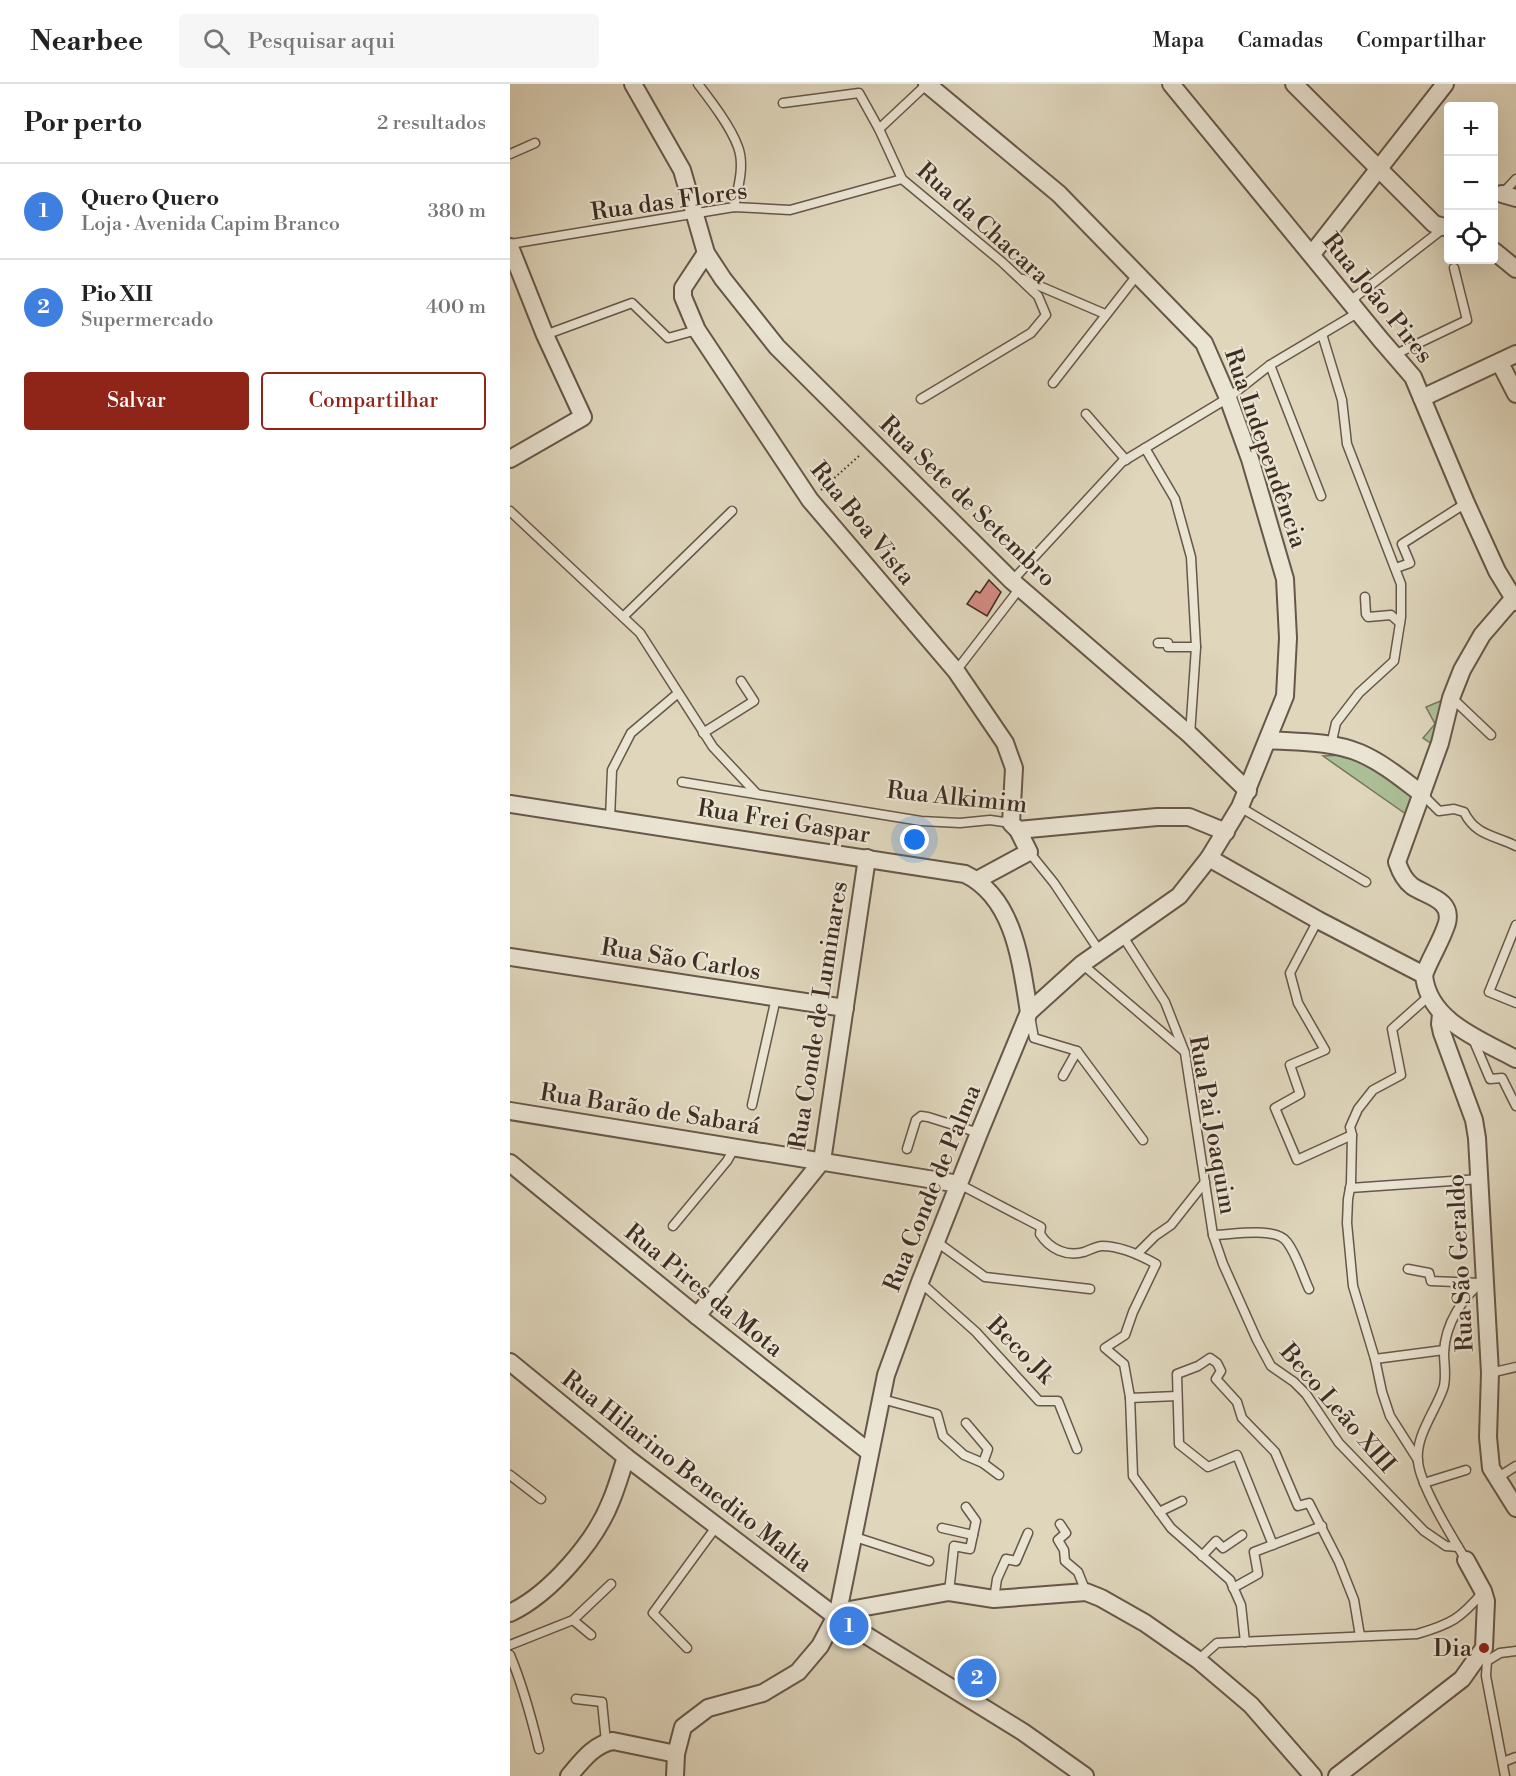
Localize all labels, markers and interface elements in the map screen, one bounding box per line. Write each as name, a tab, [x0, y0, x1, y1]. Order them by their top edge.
search box	[179, 14, 599, 68]
text: Nearbee	[30, 24, 143, 59]
icon: search	[200, 25, 233, 58]
text: Pesquisar aqui	[248, 28, 395, 55]
text: Mapa	[1152, 28, 1204, 54]
text: Camadas	[1237, 28, 1323, 54]
text: Compartilhar	[1356, 28, 1486, 54]
map controls	[1444, 102, 1498, 264]
button: +	[1444, 102, 1498, 156]
text: Por perto	[24, 107, 142, 139]
text: 2 resultados	[377, 111, 486, 136]
street label: Rua da Chacara	[910, 156, 1055, 292]
button: −	[1444, 156, 1498, 210]
street label: Rua das Flores	[589, 176, 749, 228]
text: Quero Quero	[81, 185, 219, 212]
text: 1	[39, 199, 48, 224]
text: 380 m	[428, 199, 486, 224]
button: locate	[1444, 210, 1498, 264]
text: Loja · Avenida Capim Branco	[81, 212, 340, 237]
street label: Rua João Pires	[1316, 227, 1439, 370]
text: Pio XII	[81, 281, 153, 308]
text: 2	[37, 295, 50, 320]
text: 400 m	[426, 295, 486, 320]
text: Supermercado	[81, 308, 213, 333]
street label: Rua Independência	[1217, 345, 1314, 553]
button: Salvar	[24, 372, 249, 430]
button: Compartilhar	[261, 372, 486, 430]
street label: Rua Sete de Setembro	[873, 410, 1062, 594]
street label: Rua Boa Vista	[803, 456, 922, 592]
street label: Rua Alkimim	[885, 776, 1029, 820]
street label: Rua Frei Gaspar	[695, 794, 872, 850]
your location	[900, 825, 929, 854]
street label: Rua Conde de Luminares	[783, 879, 855, 1151]
street label: Rua São Carlos	[599, 933, 763, 987]
street label: Rua Pai Joaquim	[1182, 1033, 1242, 1217]
street label: Rua Barão de Sabará	[538, 1078, 763, 1142]
street label: Rua Conde de Palma	[878, 1080, 988, 1296]
street label: Rua São Geraldo	[1441, 1173, 1481, 1353]
street label: Rua Pires da Mota	[618, 1218, 790, 1365]
street label: Beco Jk	[980, 1310, 1061, 1392]
street label: Beco Leão XIII	[1272, 1337, 1402, 1479]
street label: Rua Hilarino Benedito Malta	[555, 1365, 818, 1580]
pin: 1	[830, 1604, 868, 1648]
place label: Dia	[1433, 1634, 1473, 1664]
marker: Dia	[1477, 1641, 1491, 1655]
pin: 2	[958, 1656, 996, 1700]

